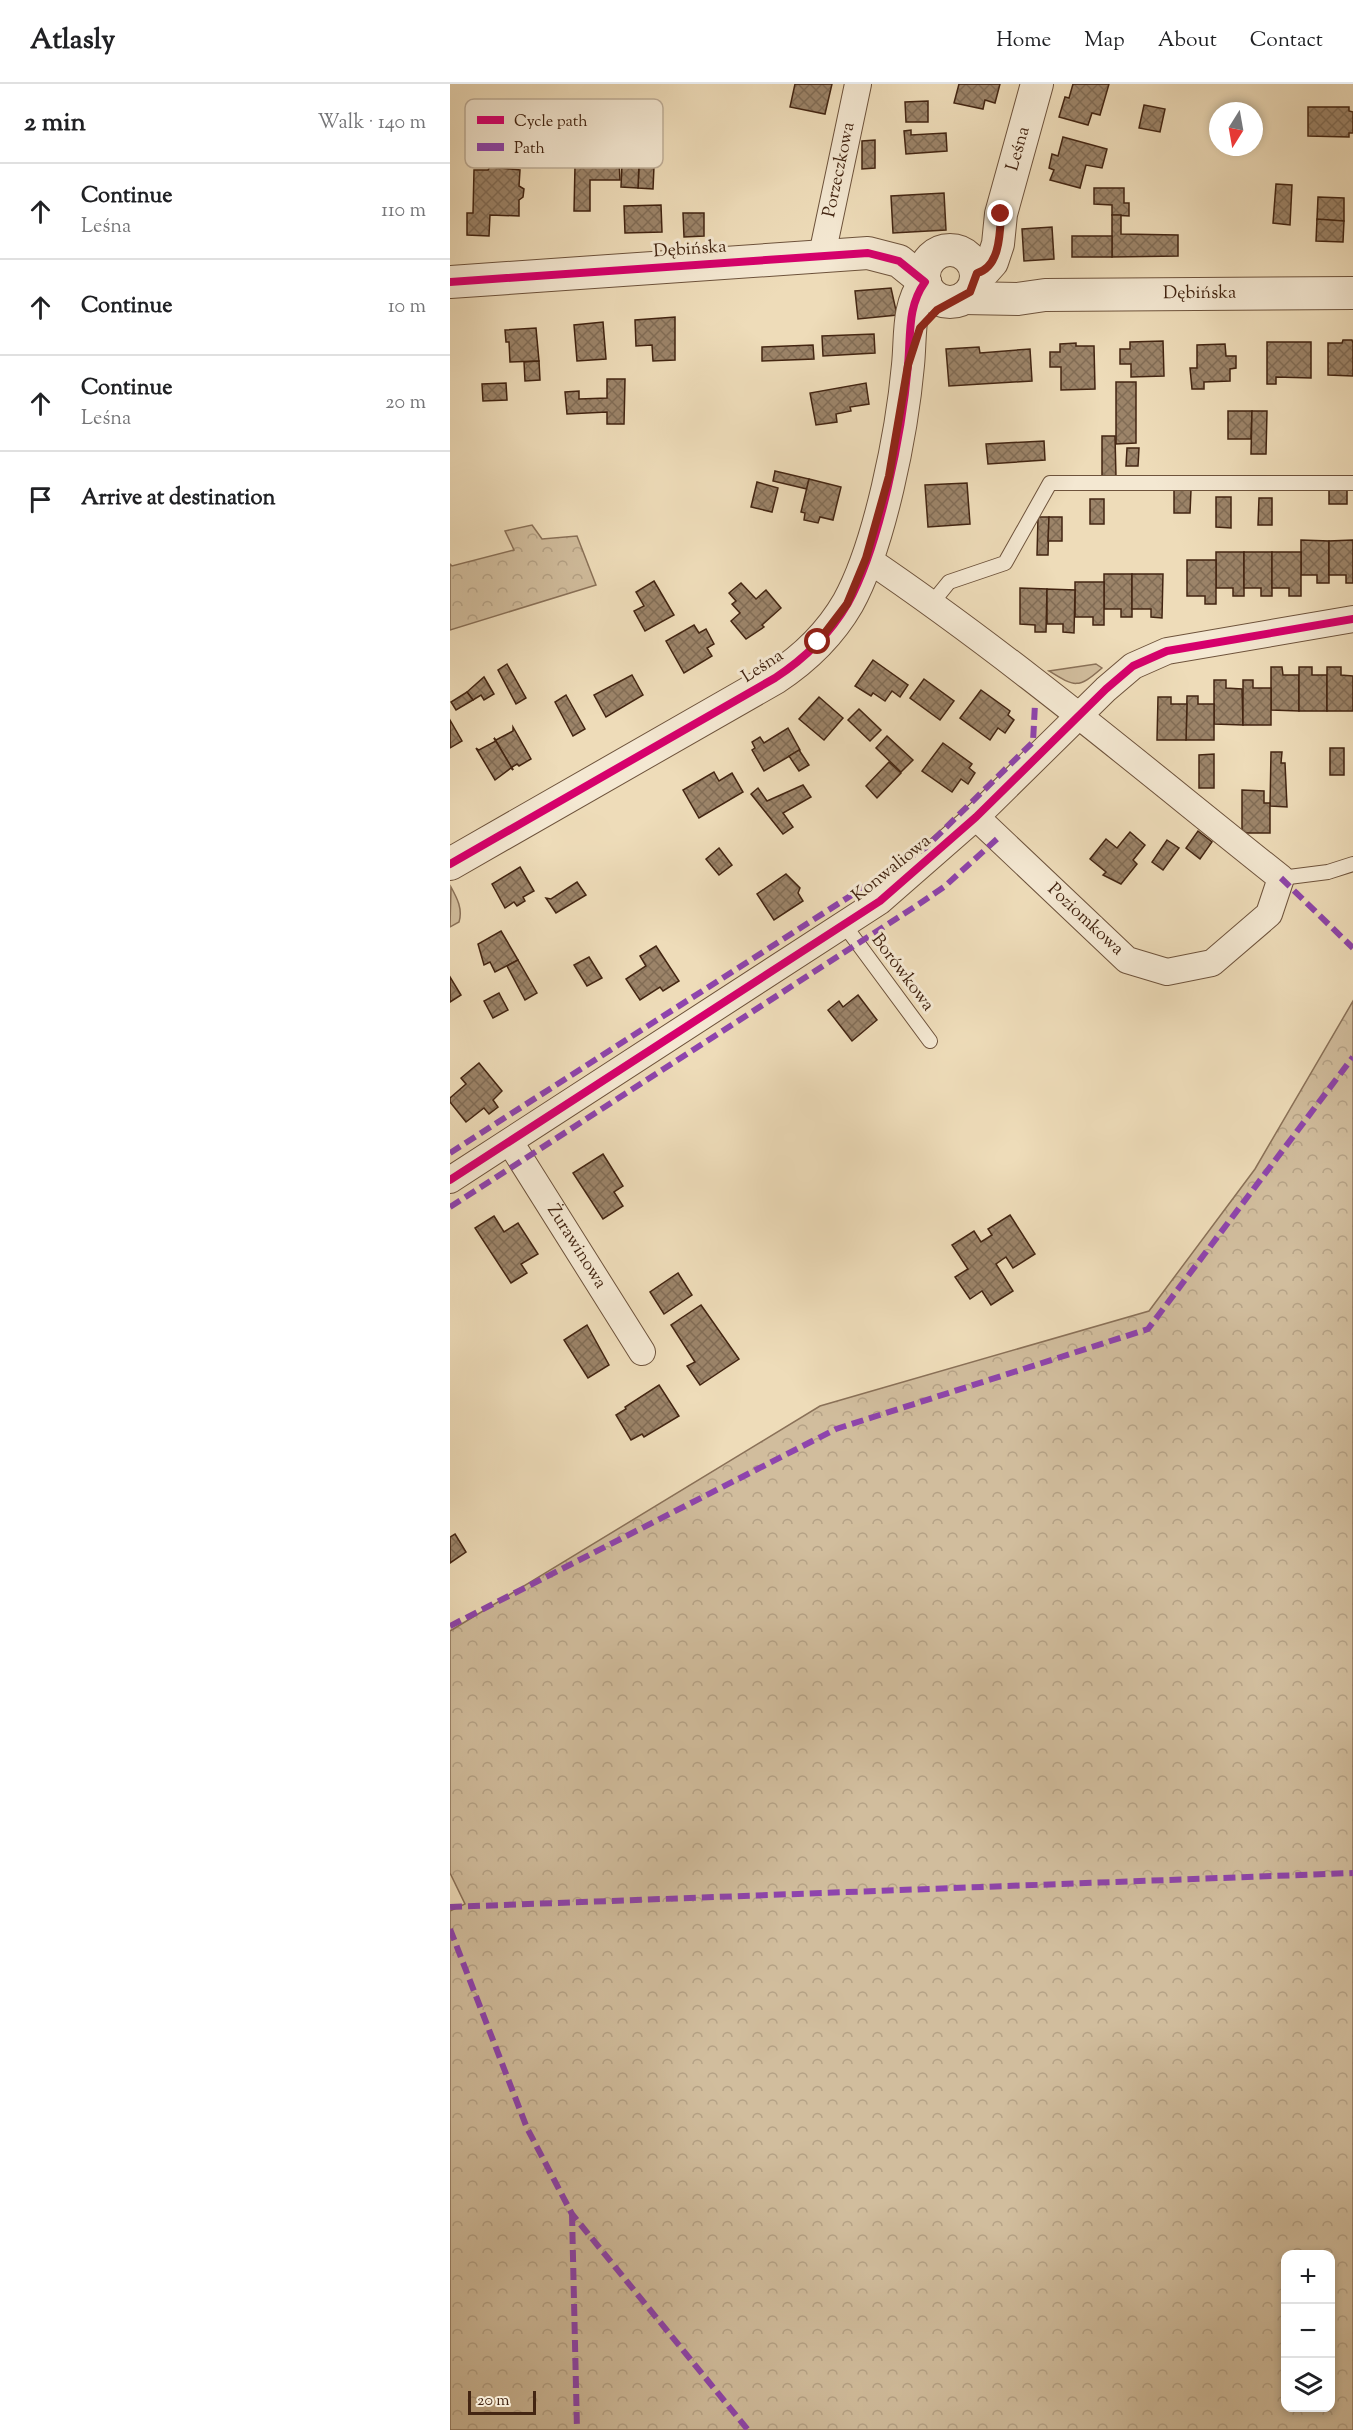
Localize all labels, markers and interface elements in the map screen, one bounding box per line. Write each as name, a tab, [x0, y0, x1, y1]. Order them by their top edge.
text: Atlasly	[30, 21, 115, 61]
text: Home	[996, 26, 1051, 56]
text: Map	[1084, 26, 1125, 56]
text: About	[1158, 26, 1217, 56]
text: Contact	[1250, 26, 1323, 56]
legend	[465, 99, 663, 168]
north arrow	[1209, 102, 1263, 156]
text: 2 min	[24, 105, 86, 142]
text: Walk · 140 m	[317, 109, 426, 138]
text: Cycle path	[514, 111, 588, 134]
street label: Porzeczkowa	[817, 120, 863, 220]
street label: Leśna	[1000, 124, 1038, 174]
text: Path	[514, 138, 545, 161]
text: Continue	[81, 181, 172, 213]
icon: ahead	[24, 195, 57, 228]
text: 110 m	[381, 197, 426, 226]
route end	[987, 200, 1013, 226]
text: Leśna	[81, 213, 131, 242]
street label: Dębińska	[653, 234, 727, 266]
street label: Dębińska	[1163, 281, 1236, 307]
icon: ahead	[24, 291, 57, 324]
text: Continue	[81, 291, 172, 323]
text: 10 m	[388, 293, 426, 322]
text: Continue	[81, 373, 172, 405]
icon: ahead	[24, 387, 57, 420]
text: 20 m	[385, 389, 426, 418]
text: Leśna	[81, 405, 131, 434]
icon: arrive	[24, 483, 57, 516]
text: Arrive at destination	[81, 483, 276, 515]
route start	[804, 628, 830, 654]
street label: Leśna	[737, 644, 789, 690]
street label: Konwaliowa	[847, 829, 937, 909]
street label: Poziomkowa	[1041, 878, 1129, 962]
street label: Borówkowa	[864, 929, 940, 1017]
street label: Żurawinowa	[540, 1200, 612, 1294]
map controls	[1281, 2250, 1335, 2412]
button: +	[1281, 2250, 1335, 2304]
button: −	[1281, 2304, 1335, 2358]
button: layers	[1281, 2358, 1335, 2412]
scale bar	[468, 2388, 536, 2416]
text: 20 m	[477, 2390, 510, 2413]

